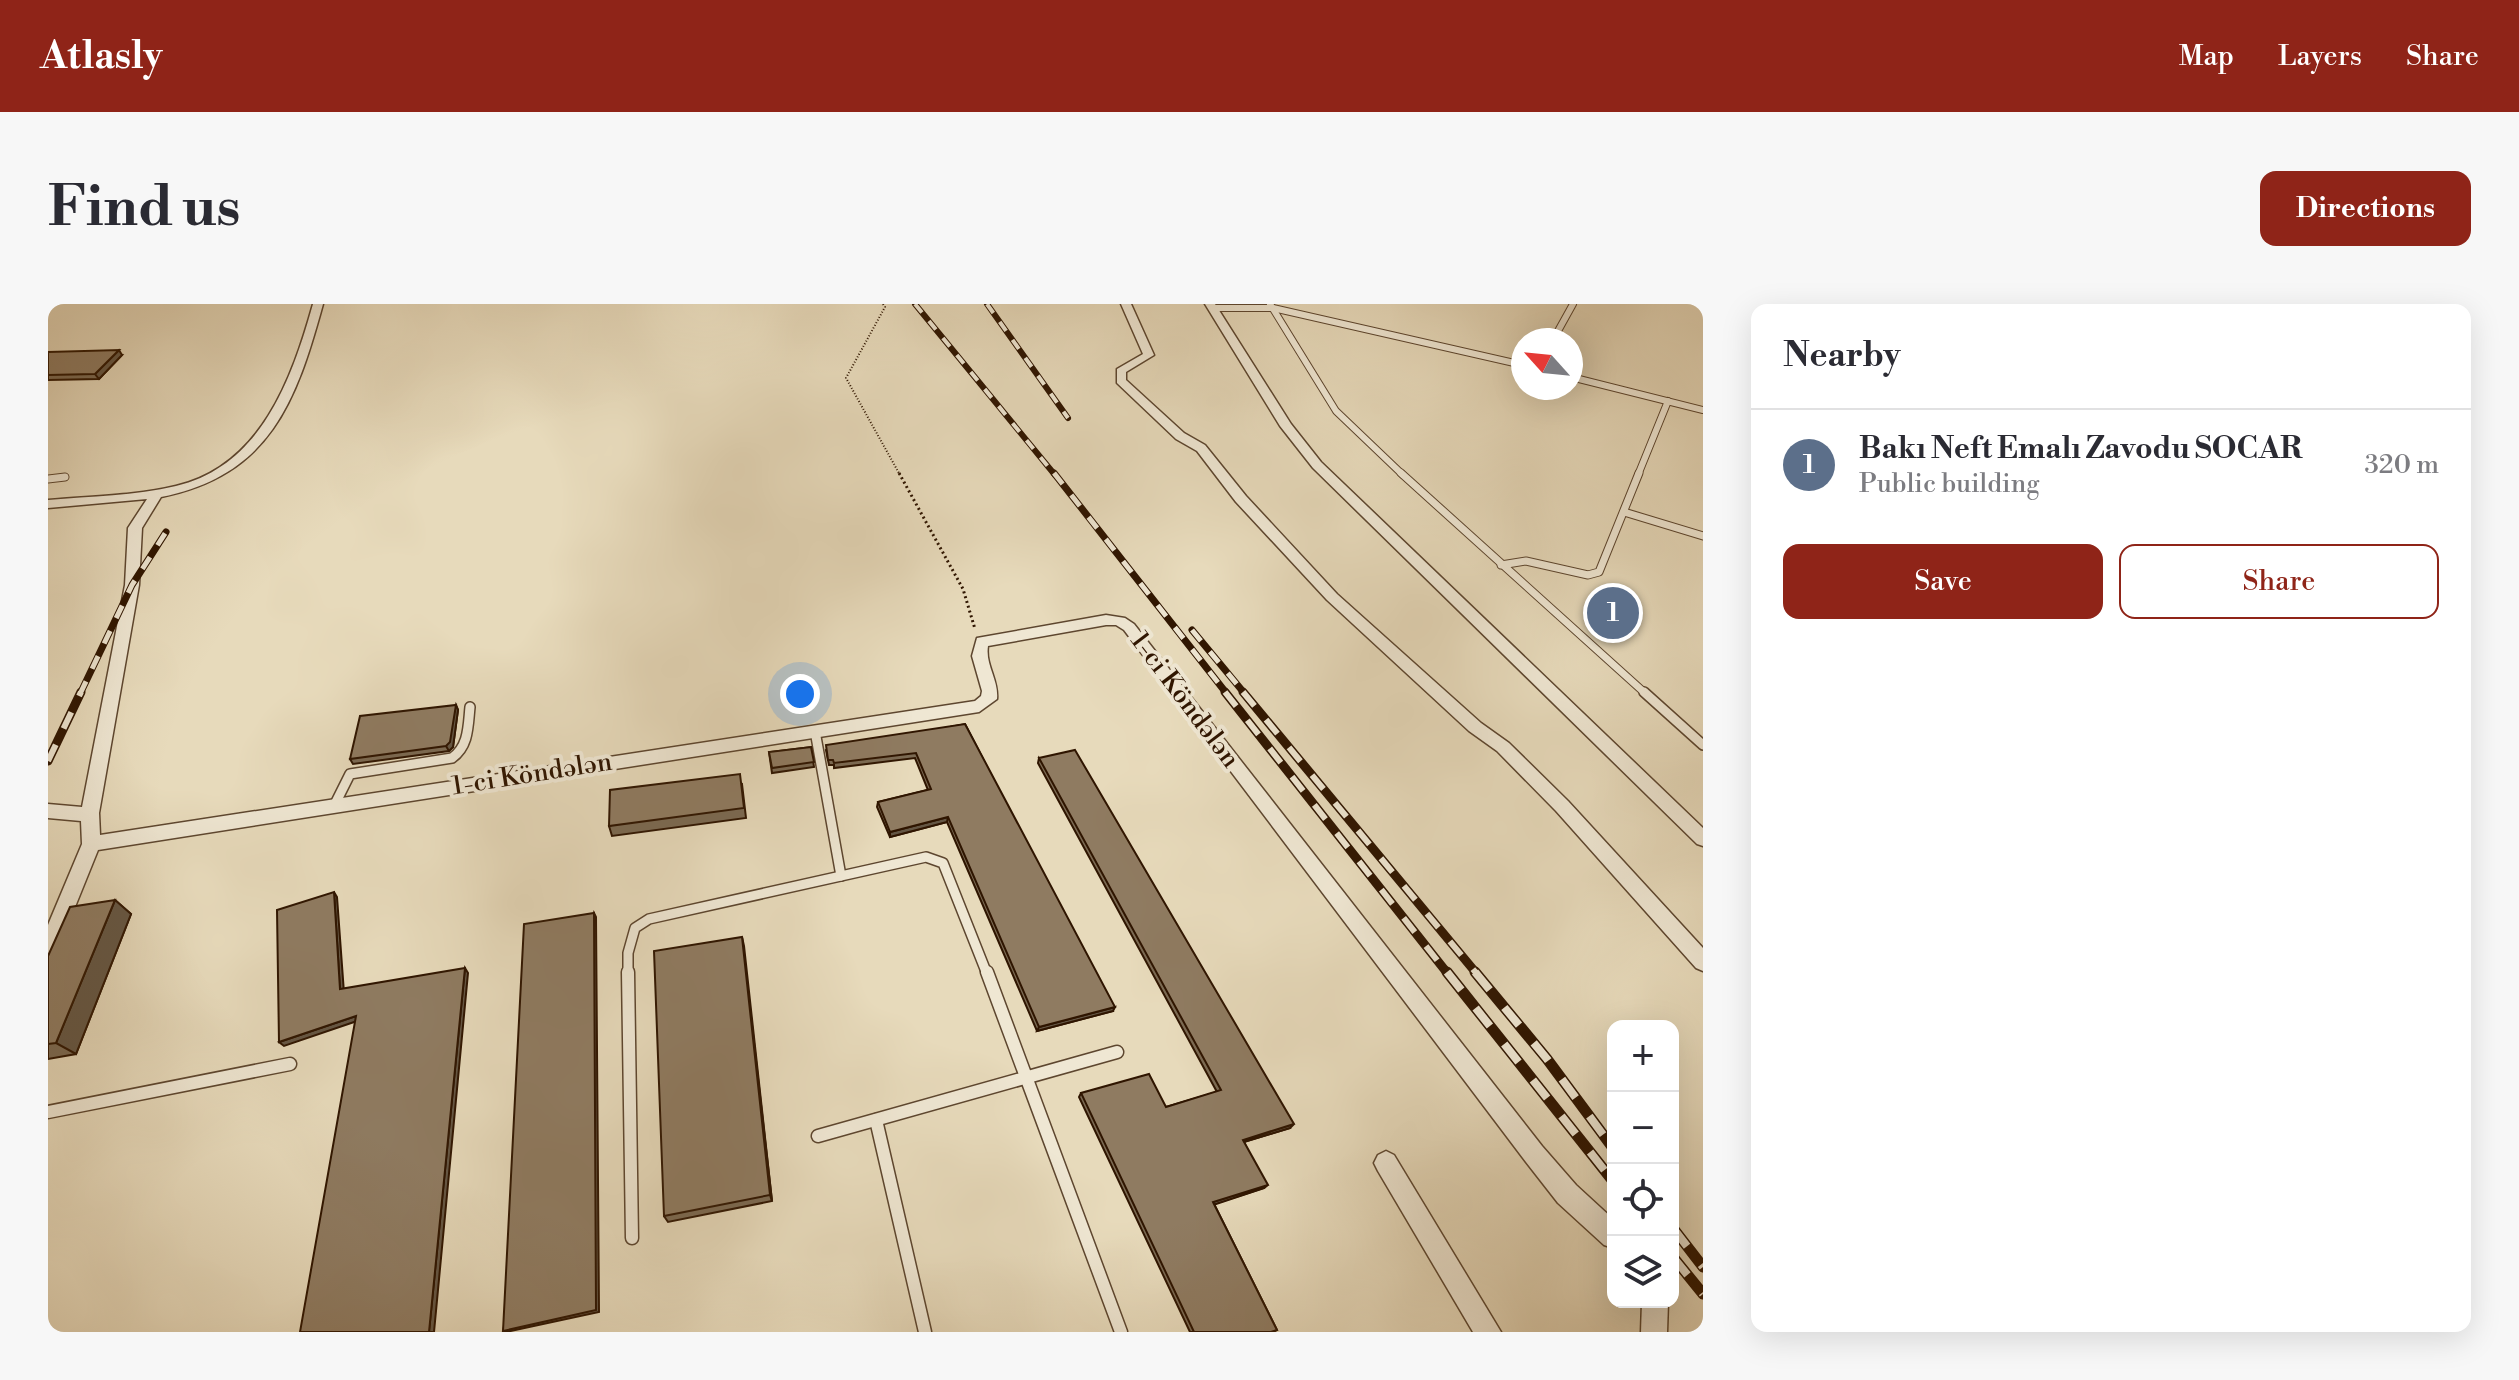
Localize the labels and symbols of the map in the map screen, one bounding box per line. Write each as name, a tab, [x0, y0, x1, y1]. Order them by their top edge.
north arrow	[1511, 328, 1583, 400]
pin: 1	[1587, 583, 1639, 643]
street label: 1-ci Köndələn	[1124, 626, 1246, 774]
your location	[780, 674, 820, 714]
street label: 1-ci Köndələn	[450, 746, 614, 802]

